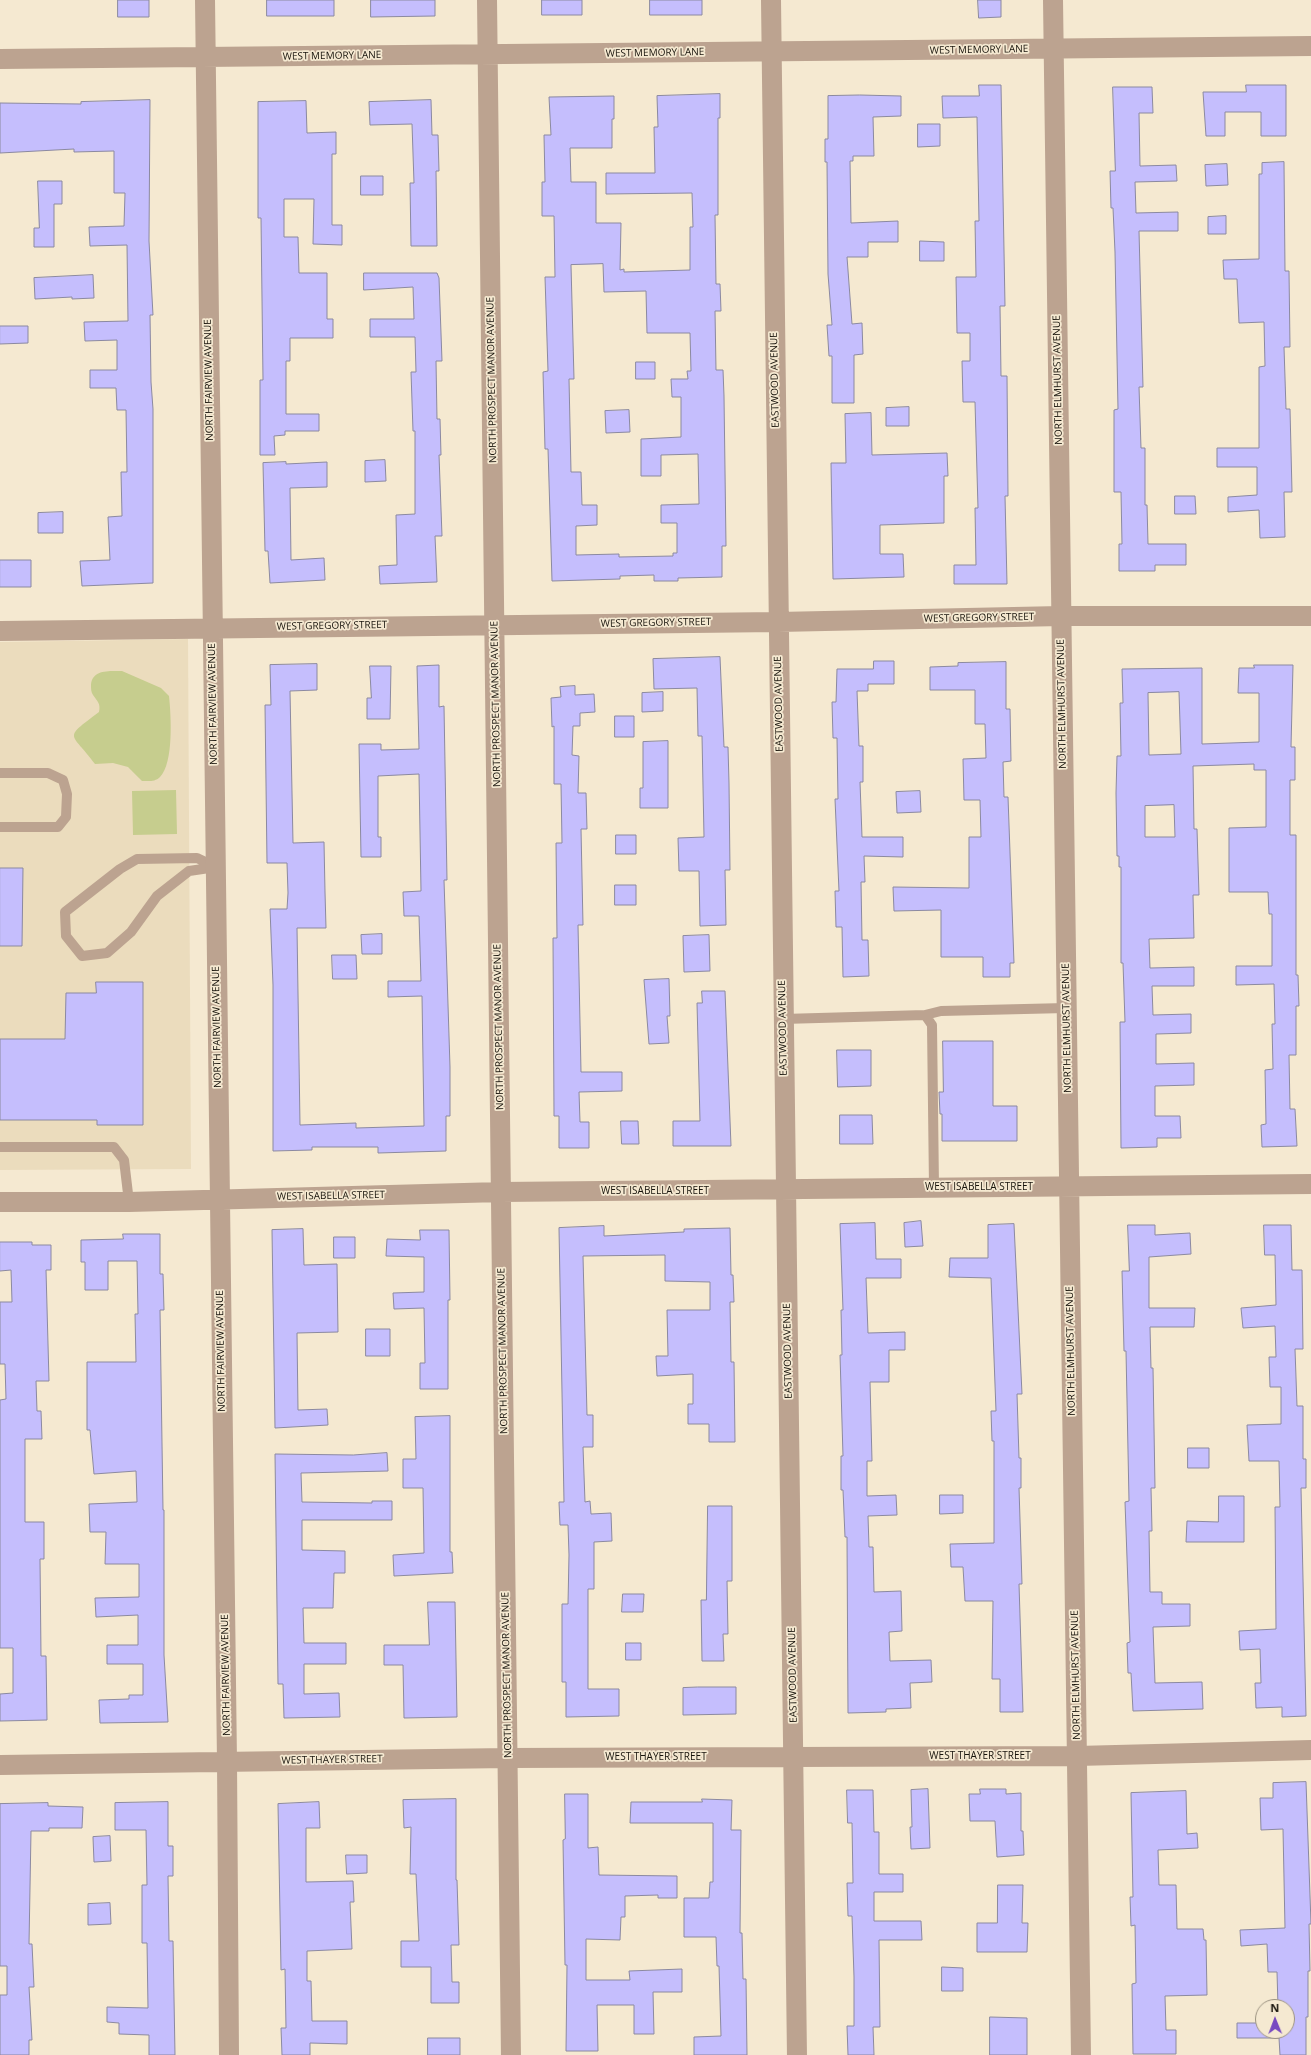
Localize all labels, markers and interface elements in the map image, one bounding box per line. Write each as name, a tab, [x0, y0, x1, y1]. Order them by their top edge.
street label: WEST MEMORY LANE	[930, 43, 1028, 57]
street label: WEST MEMORY LANE	[606, 46, 704, 60]
street label: WEST MEMORY LANE	[283, 49, 381, 63]
street label: NORTH PROSPECT MANOR AVENUE	[485, 297, 499, 463]
street label: NORTH ELMHURST AVENUE	[1051, 315, 1065, 445]
street label: NORTH FAIRVIEW AVENUE	[202, 319, 216, 441]
street label: EASTWOOD AVENUE	[768, 332, 782, 428]
street label: WEST GREGORY STREET	[924, 611, 1034, 625]
street label: WEST GREGORY STREET	[601, 616, 711, 630]
street label: WEST GREGORY STREET	[277, 619, 387, 633]
street label: NORTH PROSPECT MANOR AVENUE	[489, 621, 503, 787]
street label: NORTH ELMHURST AVENUE	[1055, 639, 1069, 769]
street label: NORTH FAIRVIEW AVENUE	[206, 643, 220, 765]
street label: EASTWOOD AVENUE	[772, 656, 786, 752]
street label: NORTH PROSPECT MANOR AVENUE	[492, 944, 506, 1110]
street label: NORTH ELMHURST AVENUE	[1060, 963, 1074, 1093]
street label: NORTH FAIRVIEW AVENUE	[210, 966, 224, 1088]
street label: EASTWOOD AVENUE	[776, 980, 790, 1076]
street label: WEST ISABELLA STREET	[925, 1181, 1033, 1193]
street label: WEST ISABELLA STREET	[601, 1185, 709, 1197]
street label: WEST ISABELLA STREET	[277, 1189, 385, 1203]
street label: NORTH PROSPECT MANOR AVENUE	[496, 1268, 510, 1434]
street label: NORTH ELMHURST AVENUE	[1064, 1286, 1078, 1416]
street label: NORTH FAIRVIEW AVENUE	[214, 1290, 228, 1412]
street label: EASTWOOD AVENUE	[781, 1303, 795, 1399]
street label: NORTH PROSPECT MANOR AVENUE	[500, 1592, 514, 1758]
street label: NORTH ELMHURST AVENUE	[1069, 1610, 1083, 1740]
street label: NORTH FAIRVIEW AVENUE	[219, 1614, 233, 1736]
street label: EASTWOOD AVENUE	[786, 1627, 800, 1723]
street label: WEST THAYER STREET	[929, 1750, 1031, 1762]
street label: WEST THAYER STREET	[605, 1751, 707, 1763]
street label: WEST THAYER STREET	[281, 1753, 383, 1767]
north arrow	[1255, 1999, 1295, 2039]
text: N	[1270, 2000, 1279, 2015]

